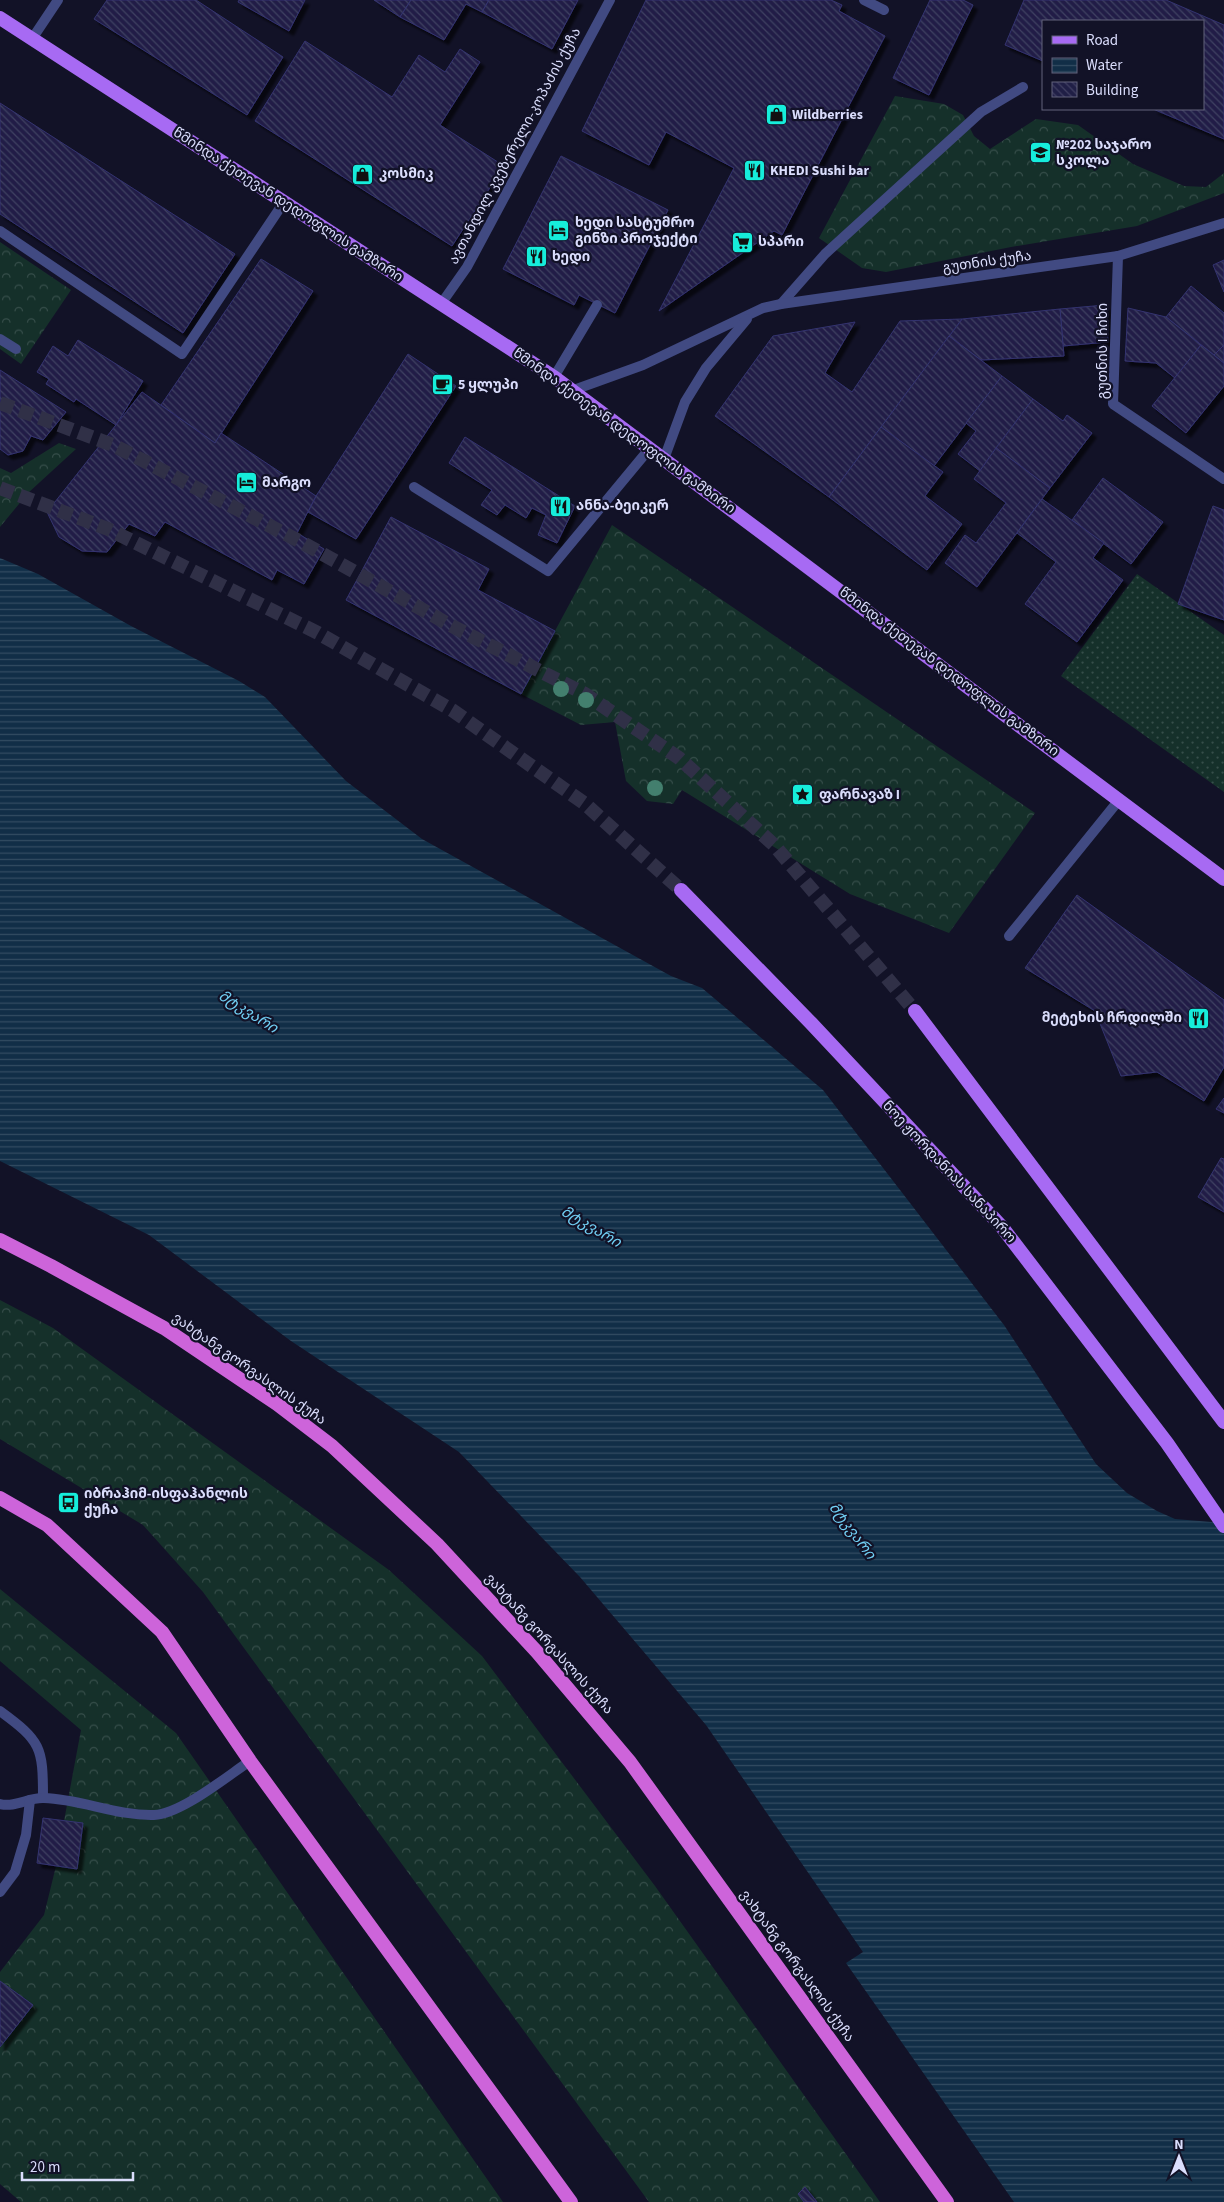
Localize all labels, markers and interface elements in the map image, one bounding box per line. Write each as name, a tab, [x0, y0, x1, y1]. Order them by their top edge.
legend	[1042, 20, 1204, 110]
street label: ავთანდილ კვეზერელი-კოპაძის ქუჩა	[444, 24, 586, 268]
text: Road	[1086, 30, 1118, 51]
text: Water	[1086, 55, 1123, 76]
text: Building	[1086, 80, 1139, 101]
shop icon: Wildberries	[764, 103, 788, 127]
place label: Wildberries	[792, 105, 863, 125]
street label: წმინდა ქეთევან დედოფლის გამზირი	[169, 123, 407, 287]
place label: №202 საჯარო სკოლა	[1056, 135, 1152, 171]
school or university icon: №202 საჯარო სკოლა	[1028, 141, 1052, 165]
restaurant icon: KHEDI Sushi bar	[742, 159, 766, 183]
place label: KHEDI Sushi bar	[770, 161, 869, 181]
shop icon: კოსმიკ	[351, 162, 375, 186]
place label: კოსმიკ	[379, 164, 434, 184]
place label: ხედი სასტუმრო გინზი პროჯექტი	[575, 213, 698, 249]
hotel icon: ხედი სასტუმრო გინზი პროჯექტი	[547, 219, 571, 243]
supermarket icon: სპარი	[730, 230, 754, 254]
place label: სპარი	[758, 232, 804, 252]
restaurant icon: ხედი	[524, 245, 548, 269]
street label: გუთნის ქუჩა	[941, 246, 1033, 278]
place label: ხედი	[552, 247, 590, 267]
street label: გუთნის I ჩიხი	[1093, 303, 1113, 399]
street label: წმინდა ქეთევან დედოფლის გამზირი	[509, 343, 739, 519]
cafe icon: 5 ყლუპი	[430, 373, 454, 397]
place label: 5 ყლუპი	[458, 375, 518, 395]
hotel icon: მარგო	[234, 471, 258, 495]
place label: მარგო	[262, 473, 311, 493]
restaurant icon: ანნა-ბეიკერ	[548, 494, 572, 518]
place label: ანნა-ბეიკერ	[576, 496, 669, 516]
street label: წმინდა ქეთევან დედოფლის გამზირი	[835, 583, 1063, 761]
place icon: ფარნავაზ I	[791, 783, 815, 807]
place label: ფარნავაზ I	[819, 785, 900, 805]
water label: მტკვარი	[214, 986, 283, 1039]
restaurant icon: მეტეხის ჩრდილში	[1186, 1006, 1210, 1030]
place label: მეტეხის ჩრდილში	[1042, 1008, 1182, 1028]
street label: ნოე ჟორდანიას სანაპირო	[878, 1096, 1020, 1248]
water label: მტკვარი	[557, 1201, 626, 1253]
street label: ვახტანგ გორგასლის ქუჩა	[168, 1308, 330, 1430]
place label: იბრაჰიმ-ისფაჰანლის ქუჩა	[84, 1484, 248, 1520]
bus stop icon: იბრაჰიმ-ისფაჰანლის ქუჩა	[56, 1490, 80, 1514]
water label: მტკვარი	[824, 1498, 881, 1565]
street label: ვახტანგ გორგასლის ქუჩა	[480, 1569, 618, 1719]
street label: ვახტანგ გორგასლის ქუჩა	[735, 1886, 859, 2046]
north arrow	[1154, 2132, 1204, 2182]
text: N	[1174, 2135, 1184, 2155]
scale bar	[22, 2150, 134, 2182]
text: 20 m	[30, 2157, 60, 2178]

